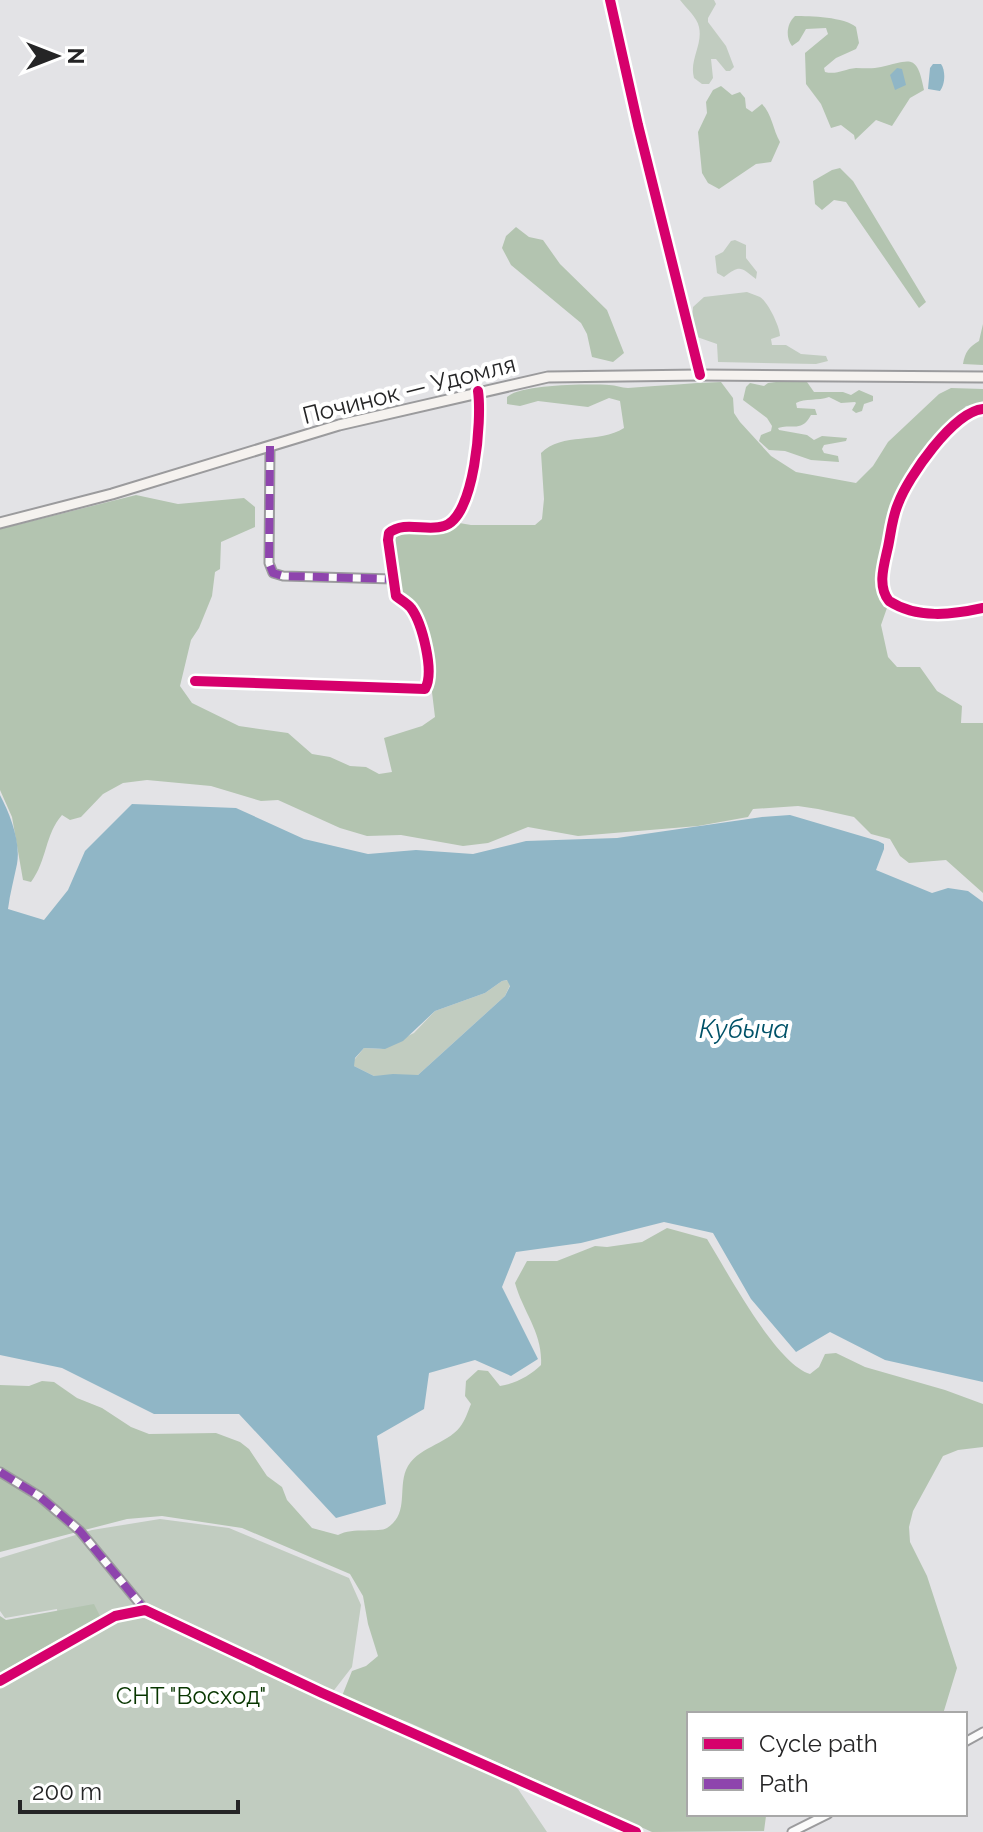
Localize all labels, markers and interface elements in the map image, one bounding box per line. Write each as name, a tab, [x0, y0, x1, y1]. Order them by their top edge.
north arrow	[16, 16, 96, 96]
text: N	[63, 48, 89, 64]
street label: Починок — Удомля	[299, 349, 518, 430]
water label: Кубыча	[699, 1014, 789, 1044]
park label: СНТ "Восход"	[116, 1681, 266, 1710]
legend	[687, 1712, 967, 1816]
text: Cycle path	[759, 1729, 878, 1758]
scale bar	[20, 1764, 238, 1814]
text: Path	[759, 1769, 809, 1798]
text: 200 m	[32, 1777, 102, 1806]

